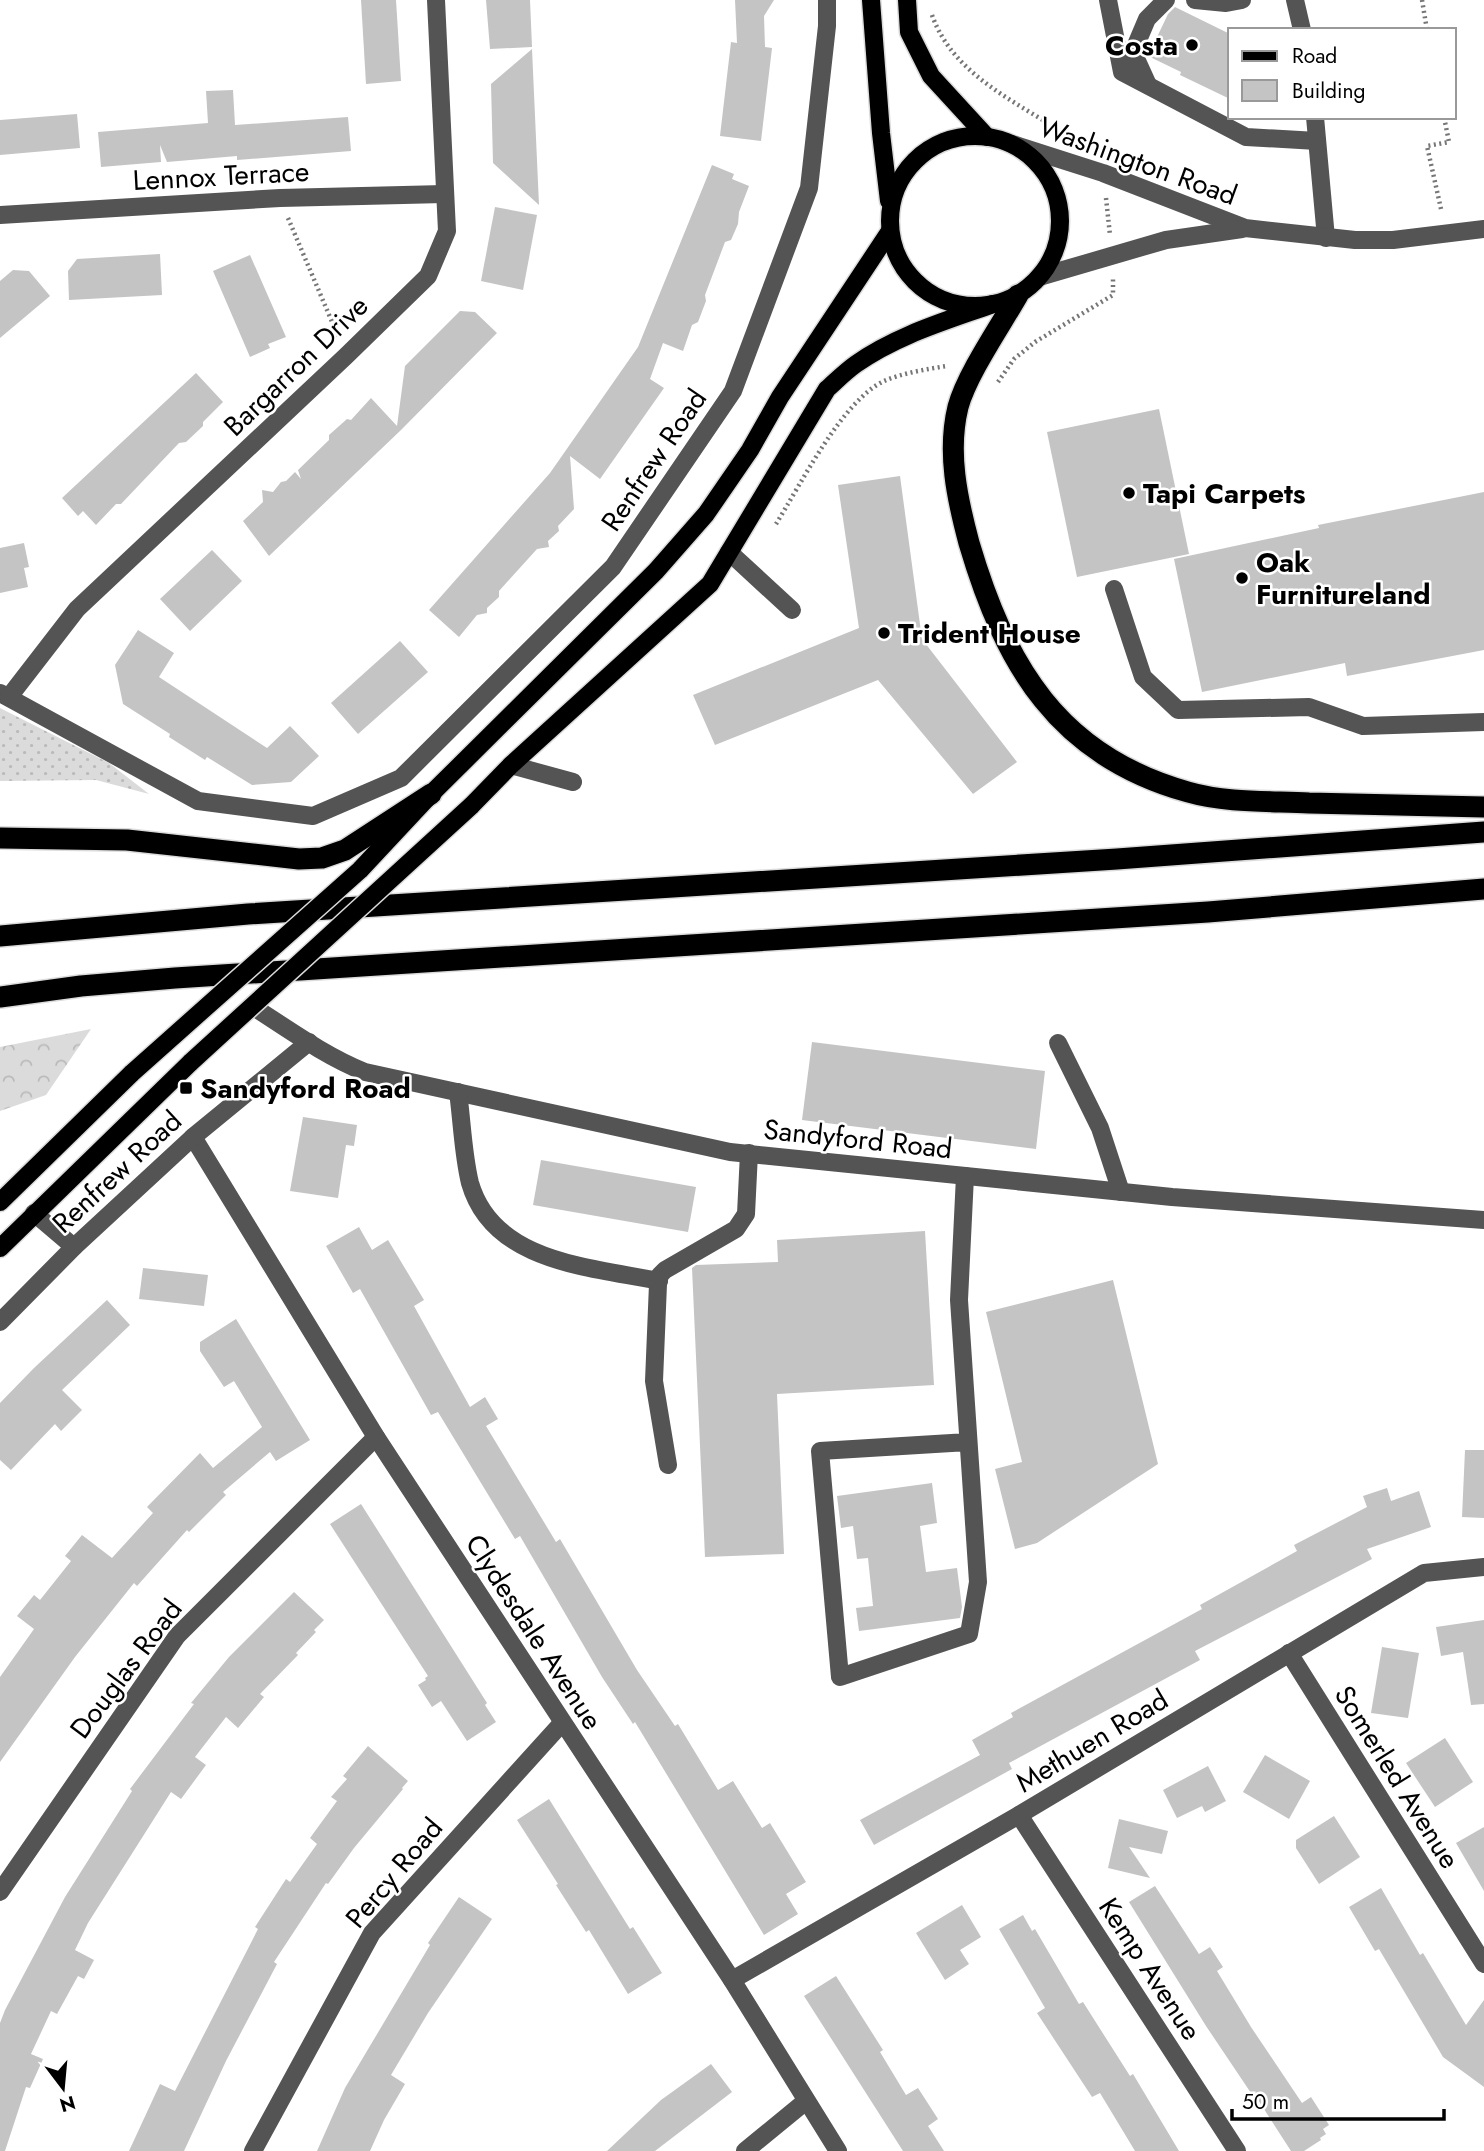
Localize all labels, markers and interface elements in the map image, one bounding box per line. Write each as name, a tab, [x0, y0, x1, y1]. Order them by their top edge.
place label: Costa	[1105, 25, 1178, 66]
legend	[1228, 28, 1456, 119]
marker: Costa	[1184, 37, 1200, 53]
text: Road	[1292, 41, 1337, 71]
text: Building	[1292, 76, 1365, 106]
street label: Washington Road	[1033, 106, 1243, 216]
street label: Lennox Terrace	[132, 151, 310, 201]
street label: Bargarron Drive	[214, 286, 378, 446]
street label: Renfrew Road	[591, 381, 717, 539]
place label: Tapi Carpets	[1143, 473, 1306, 514]
marker: Tapi Carpets	[1121, 485, 1137, 501]
place label: Oak Furnitureland	[1256, 542, 1431, 615]
marker: Oak Furnitureland	[1234, 570, 1250, 586]
place label: Trident House	[898, 613, 1081, 654]
marker: Trident House	[876, 625, 892, 641]
place label: Sandyford Road	[200, 1068, 411, 1109]
marker: Sandyford Road	[178, 1080, 194, 1096]
street label: Renfrew Road	[43, 1101, 191, 1243]
street label: Sandyford Road	[762, 1109, 954, 1169]
street label: Clydesdale Avenue	[455, 1526, 613, 1738]
street label: Douglas Road	[60, 1591, 192, 1747]
street label: Somerled Avenue	[1324, 1678, 1470, 1876]
street label: Methuen Road	[1008, 1679, 1176, 1803]
street label: Percy Road	[336, 1809, 452, 1937]
street label: Kemp Avenue	[1088, 1890, 1212, 2048]
north arrow	[28, 2053, 98, 2123]
scale bar	[1232, 2078, 1444, 2122]
text: 50 m	[1242, 2087, 1289, 2117]
text: N	[57, 2089, 79, 2119]

